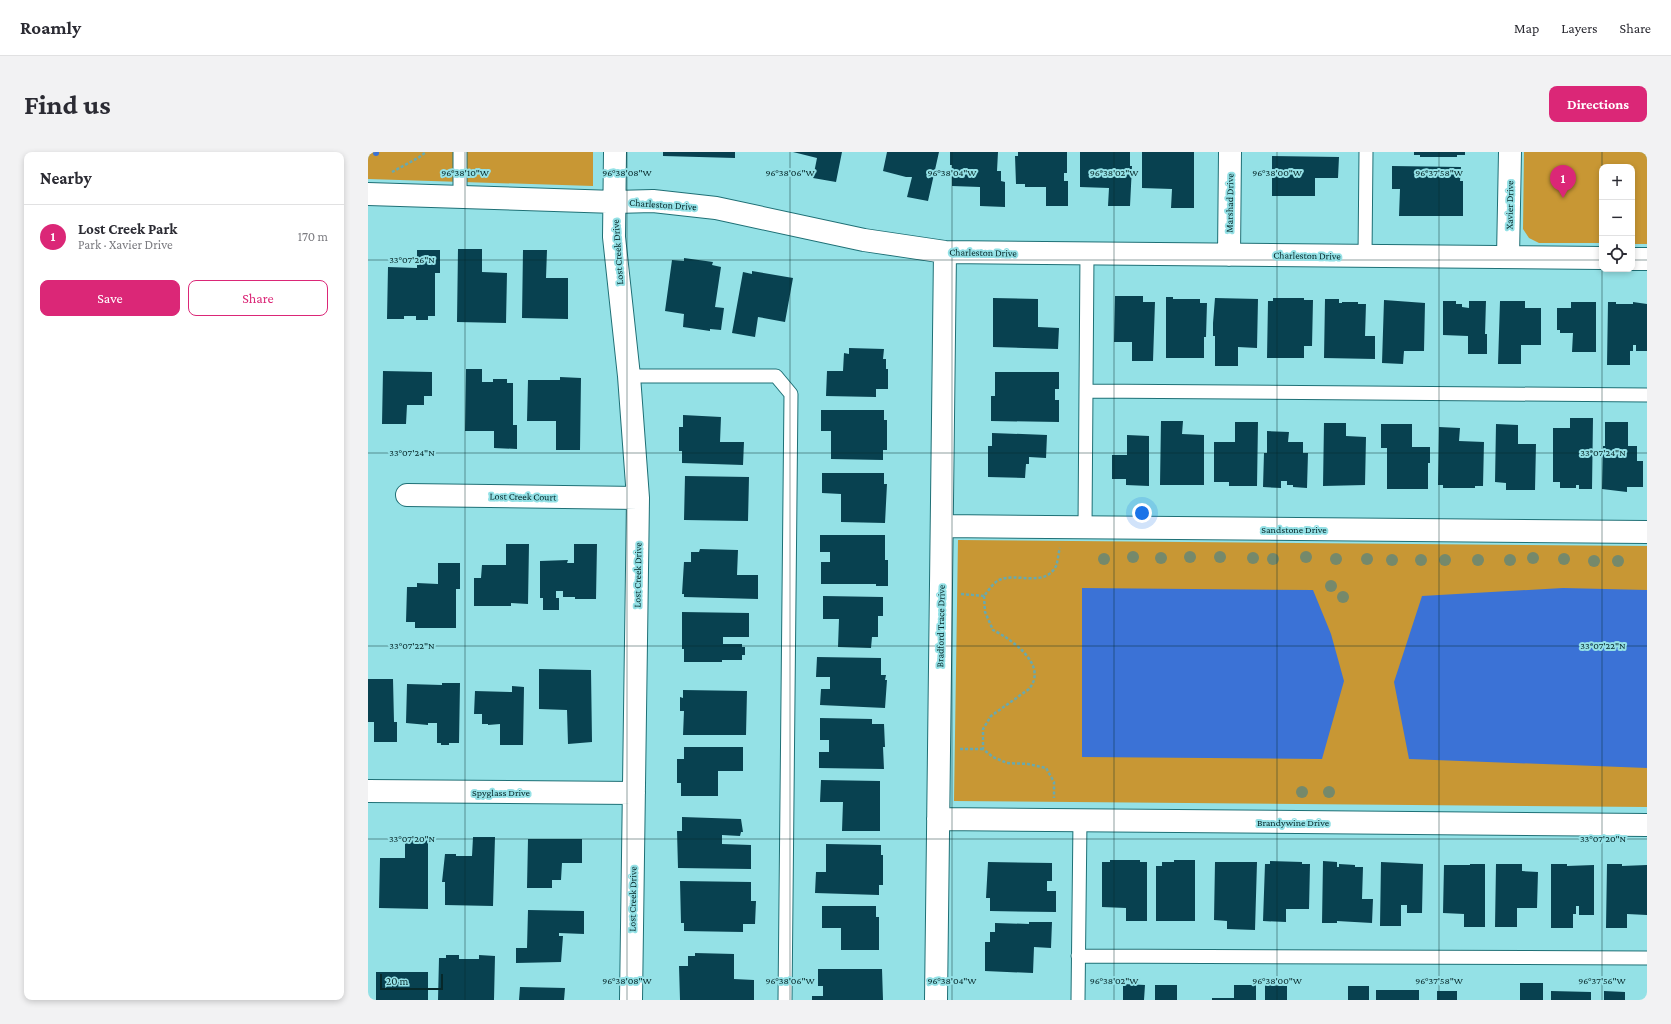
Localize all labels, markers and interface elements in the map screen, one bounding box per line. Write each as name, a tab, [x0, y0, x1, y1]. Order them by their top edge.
text: Roamly	[20, 17, 81, 38]
text: Map	[1514, 20, 1539, 36]
text: Layers	[1561, 20, 1598, 36]
text: Share	[1620, 20, 1651, 36]
button: Directions	[1549, 86, 1647, 122]
text: Find us	[24, 89, 111, 120]
map controls	[1599, 164, 1635, 272]
button: +	[1599, 164, 1635, 200]
pin: 1	[1550, 165, 1576, 198]
text: 96°38'10"W	[441, 167, 490, 178]
text: 96°38'08"W	[602, 167, 653, 178]
text: 96°38'06"W	[765, 167, 815, 178]
text: 96°38'04"W	[927, 167, 977, 178]
text: 96°38'02"W	[1090, 167, 1139, 178]
text: 96°38'00"W	[1252, 167, 1303, 178]
text: 96°37'58"W	[1415, 167, 1464, 178]
text: Nearby	[40, 169, 92, 188]
street label: Marshad Drive	[1223, 173, 1236, 233]
street label: Xavier Drive	[1504, 180, 1515, 230]
street label: Charleston Drive	[629, 197, 698, 212]
button: −	[1599, 200, 1635, 236]
street label: Lost Creek Drive	[610, 218, 625, 285]
text: Lost Creek Park	[78, 221, 177, 237]
text: 1	[51, 229, 55, 244]
text: 170 m	[298, 229, 328, 244]
button: locate	[1599, 236, 1635, 272]
text: Park · Xavier Drive	[78, 237, 173, 252]
street label: Charleston Drive	[949, 246, 1017, 259]
street label: Charleston Drive	[1273, 249, 1341, 262]
text: 33°07'26"N	[389, 254, 435, 265]
button: Save	[40, 280, 180, 316]
button: Share	[188, 280, 328, 316]
text: 33°07'24"N	[389, 447, 435, 458]
text: 33°07'24"N	[1580, 447, 1626, 458]
street label: Lost Creek Court	[490, 490, 557, 503]
your location	[1132, 503, 1152, 523]
street label: Sandstone Drive	[1261, 524, 1327, 535]
street label: Lost Creek Drive	[631, 542, 644, 608]
street label: Bradford Trace Drive	[934, 584, 947, 667]
text: 33°07'22"N	[389, 640, 435, 651]
text: 33°07'22"N	[1580, 640, 1626, 651]
street label: Spyglass Drive	[472, 787, 531, 798]
street label: Brandywine Drive	[1257, 817, 1330, 828]
text: 33°07'20"N	[389, 833, 436, 844]
text: 33°07'20"N	[1580, 833, 1627, 844]
street label: Lost Creek Drive	[626, 866, 639, 932]
scale bar	[380, 972, 443, 991]
text: 20 m	[386, 975, 408, 987]
text: 96°38'08"W	[602, 975, 653, 986]
text: 96°38'06"W	[765, 975, 815, 986]
text: 96°38'04"W	[927, 975, 977, 986]
text: 96°38'02"W	[1090, 975, 1139, 986]
text: 96°38'00"W	[1252, 975, 1303, 986]
text: 96°37'58"W	[1415, 975, 1464, 986]
text: 96°37'56"W	[1578, 975, 1627, 986]

